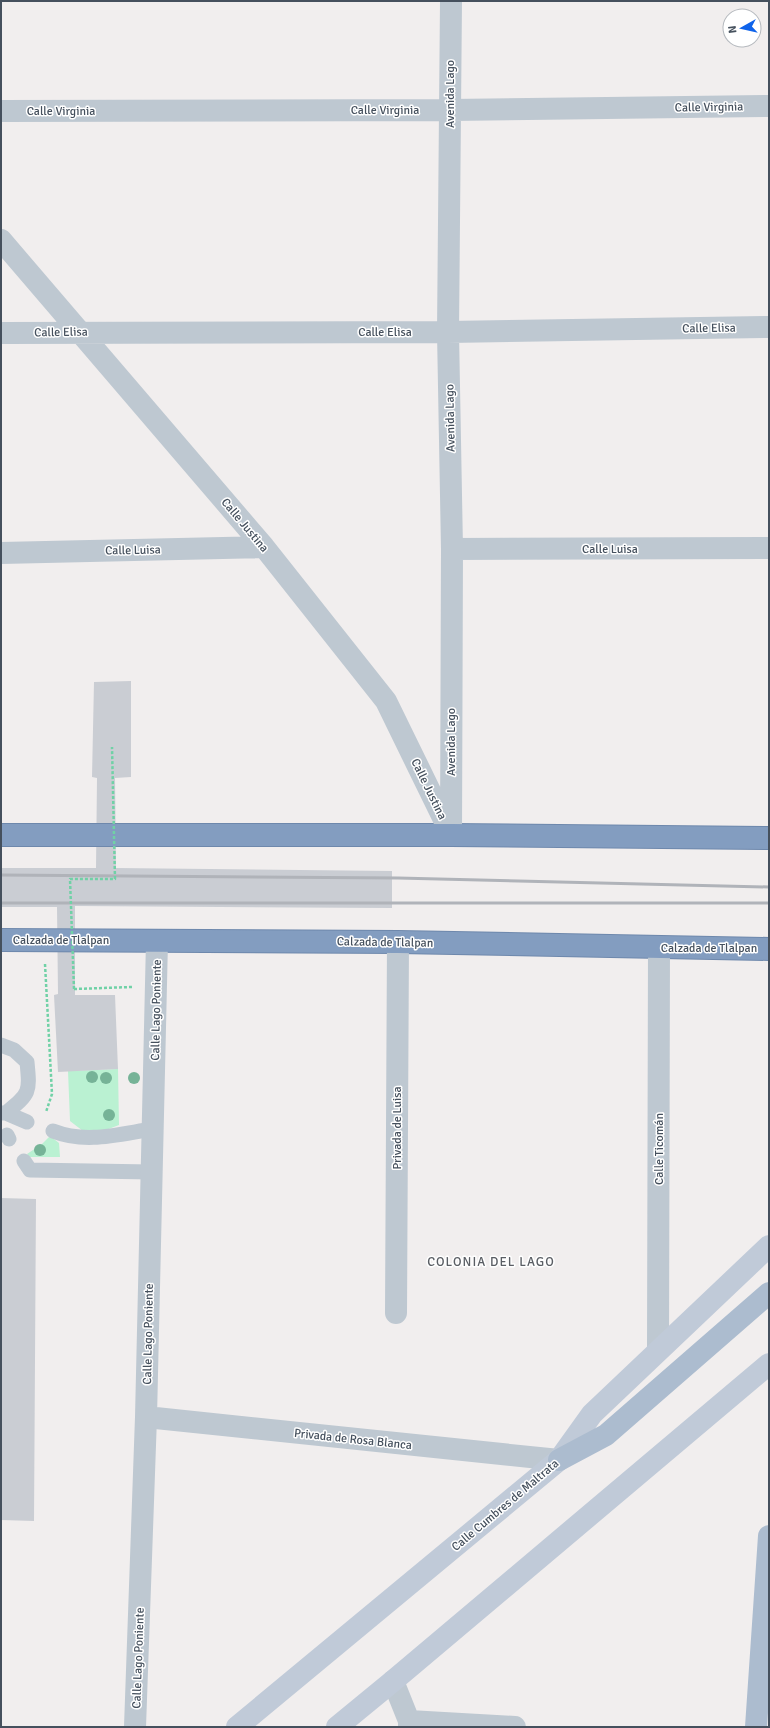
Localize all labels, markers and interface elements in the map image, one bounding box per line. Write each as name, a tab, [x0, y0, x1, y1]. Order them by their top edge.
north arrow	[722, 8, 762, 48]
text: N	[726, 25, 740, 34]
street label: Avenida Lago	[443, 60, 458, 128]
street label: Calle Virginia	[675, 99, 743, 116]
street label: Calle Virginia	[351, 103, 419, 118]
street label: Calle Virginia	[27, 104, 95, 119]
street label: Calle Elisa	[682, 321, 736, 336]
street label: Calle Elisa	[34, 325, 88, 340]
street label: Calle Elisa	[358, 325, 412, 340]
street label: Avenida Lago	[442, 384, 459, 452]
street label: Calle Justina	[218, 495, 272, 555]
street label: Calle Luisa	[582, 542, 638, 557]
street label: Calle Luisa	[105, 543, 161, 558]
street label: Avenida Lago	[444, 708, 459, 776]
street label: Calle Justina	[407, 756, 450, 822]
street label: Calzada de Tlalpan	[13, 933, 109, 948]
street label: Calzada de Tlalpan	[337, 934, 433, 951]
street label: Calzada de Tlalpan	[661, 941, 757, 956]
street label: Calle Lago Poniente	[148, 959, 165, 1061]
street label: Privada de Luisa	[390, 1086, 405, 1170]
street label: Calle Ticomán	[652, 1113, 667, 1185]
district label: COLONIA DEL LAGO	[427, 1254, 555, 1270]
street label: Calle Lago Poniente	[140, 1283, 157, 1385]
street label: Privada de Rosa Blanca	[293, 1426, 413, 1453]
street label: Calle Cumbres de Maltrata	[449, 1456, 562, 1555]
street label: Calle Lago Poniente	[129, 1607, 148, 1709]

